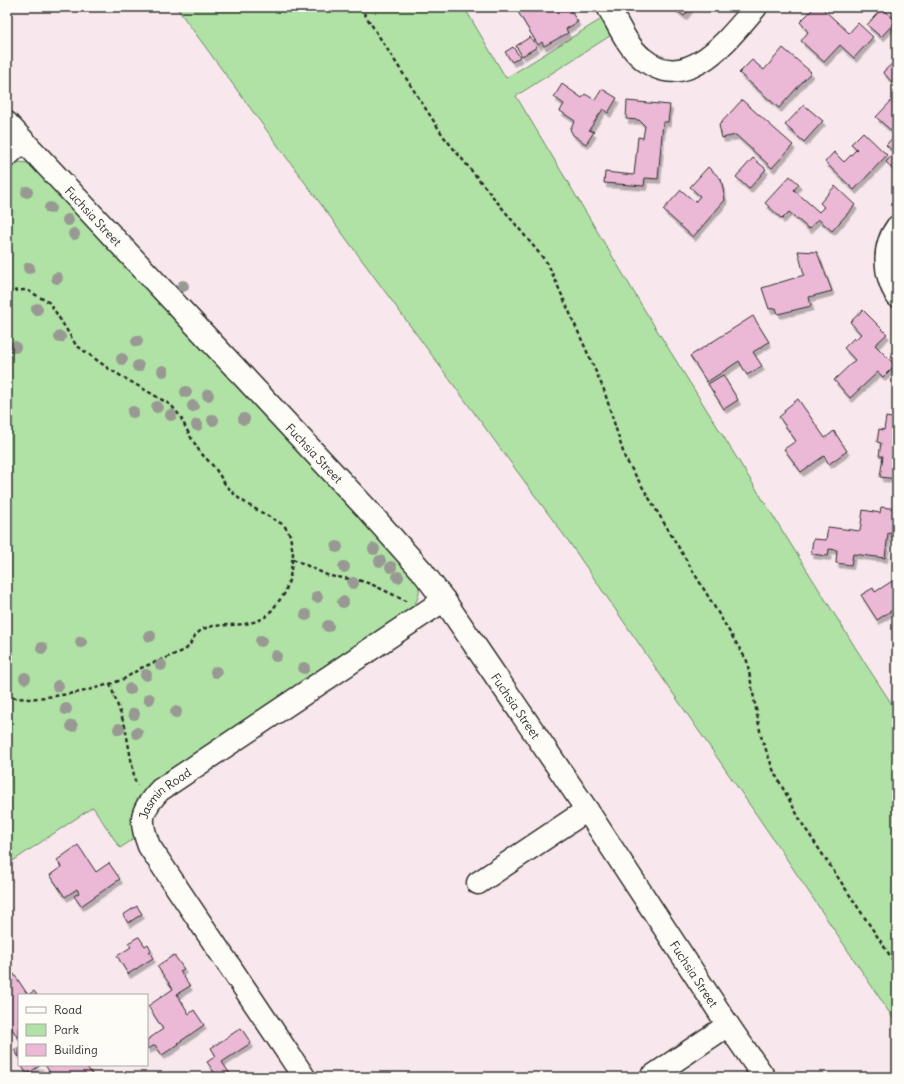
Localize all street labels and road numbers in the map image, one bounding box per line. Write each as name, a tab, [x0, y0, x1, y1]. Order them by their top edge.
street label: Fuchsia Street	[62, 183, 125, 249]
street label: Fuchsia Street	[283, 420, 346, 486]
street label: Fuchsia Street	[488, 670, 544, 741]
street label: Jasmin Road	[135, 764, 194, 820]
street label: Fuchsia Street	[667, 938, 722, 1010]

